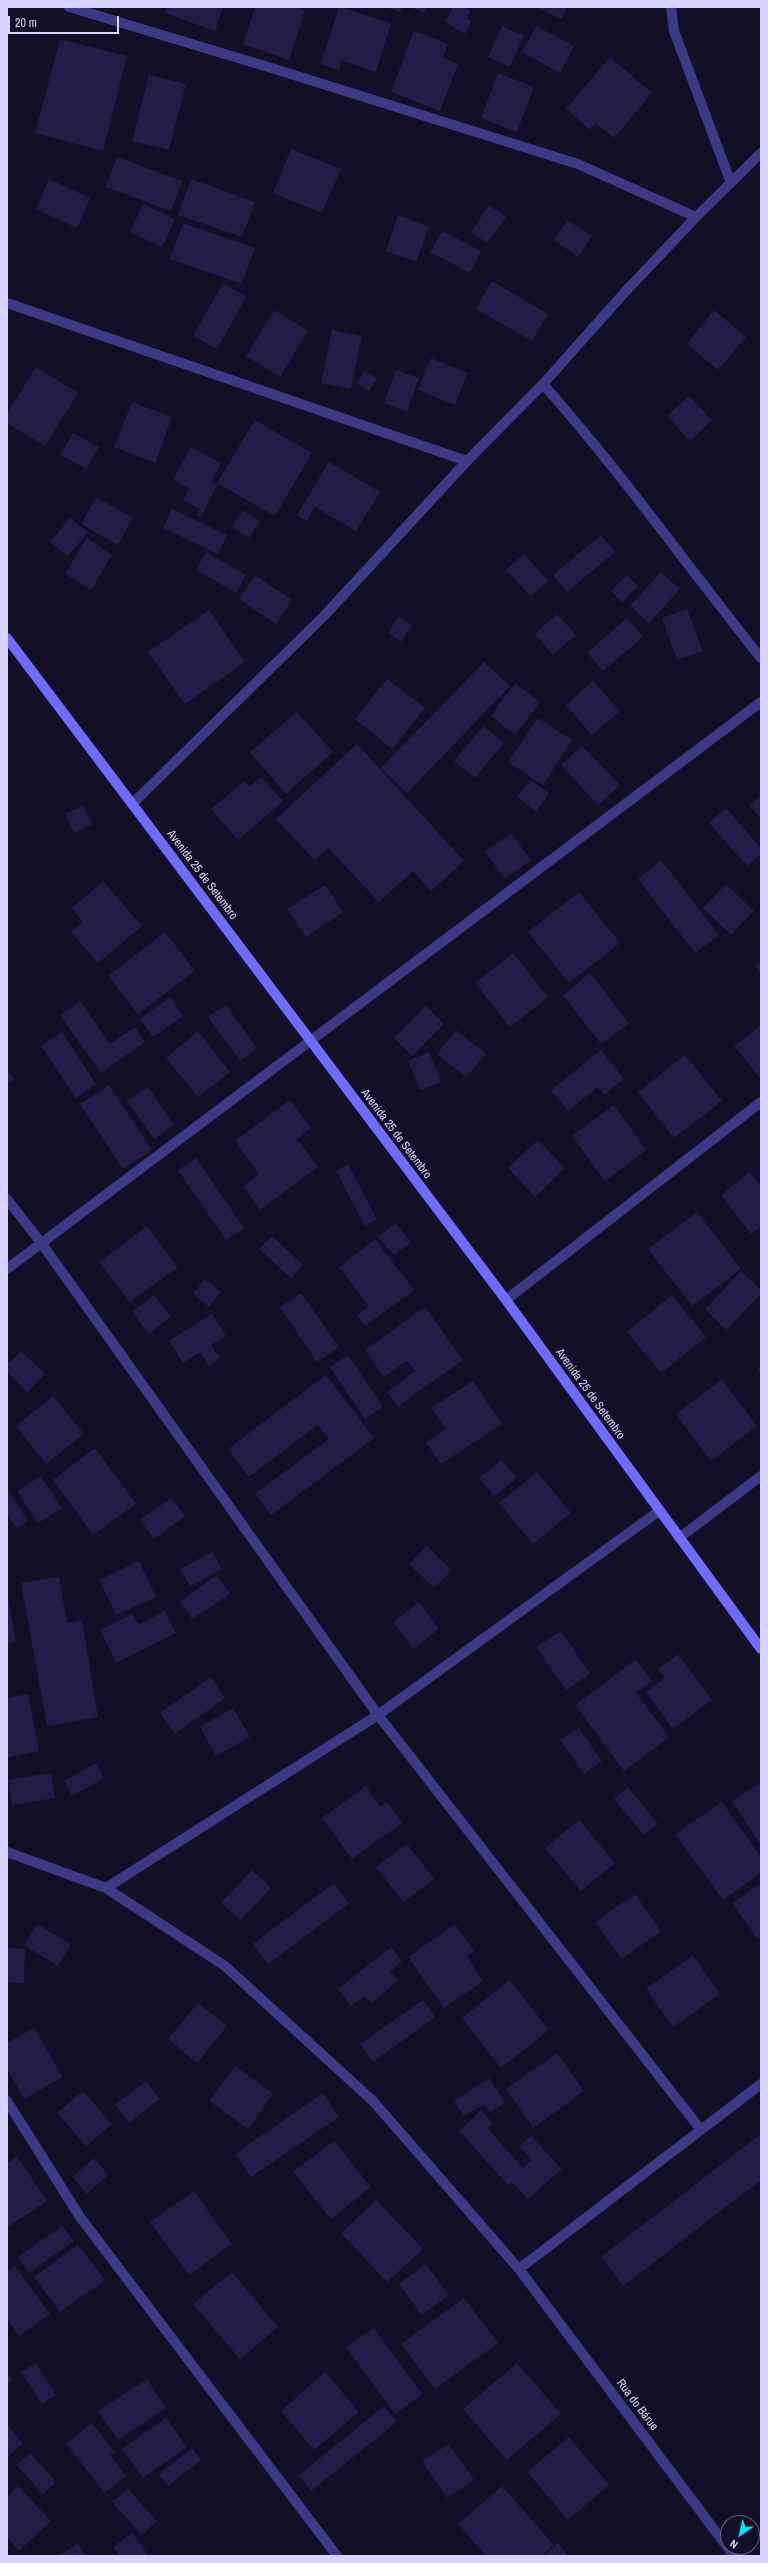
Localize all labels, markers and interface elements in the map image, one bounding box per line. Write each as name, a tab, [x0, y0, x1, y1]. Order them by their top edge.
scale bar	[10, 8, 121, 34]
text: 20 m	[15, 15, 37, 31]
street label: Avenida 25 de Setembro	[164, 827, 240, 923]
street label: Avenida 25 de Setembro	[358, 1086, 434, 1182]
street label: Avenida 25 de Setembro	[552, 1346, 628, 1442]
street label: Rua do Bárue	[613, 2376, 661, 2434]
north arrow	[720, 2515, 760, 2555]
text: N	[727, 2536, 740, 2552]

